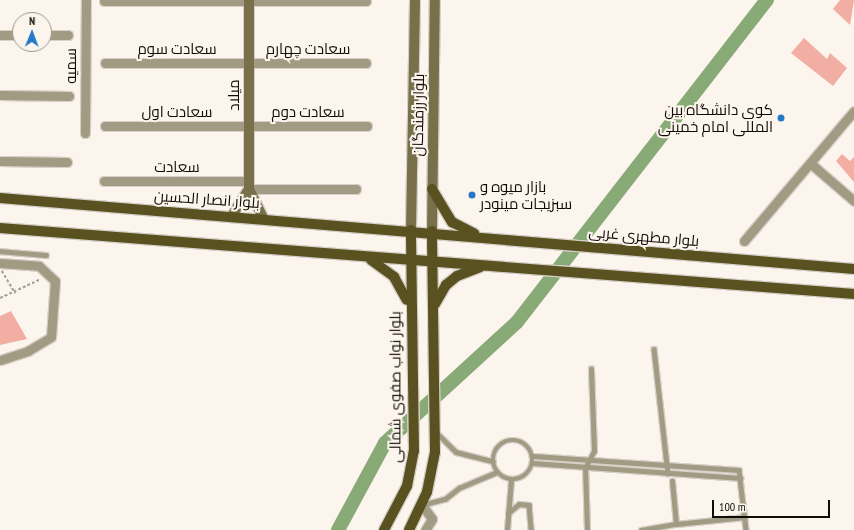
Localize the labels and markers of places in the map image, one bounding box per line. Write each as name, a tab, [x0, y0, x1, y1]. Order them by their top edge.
place label: کوی دانشگاه بین المللی امام خمینی	[658, 100, 773, 135]
marker: کوی دانشگاه بین المللی امام خمینی	[776, 113, 786, 123]
place label: بازار میوه و سبزیجات مینودر	[480, 177, 572, 212]
marker: بازار میوه و سبزیجات مینودر	[467, 190, 477, 200]

